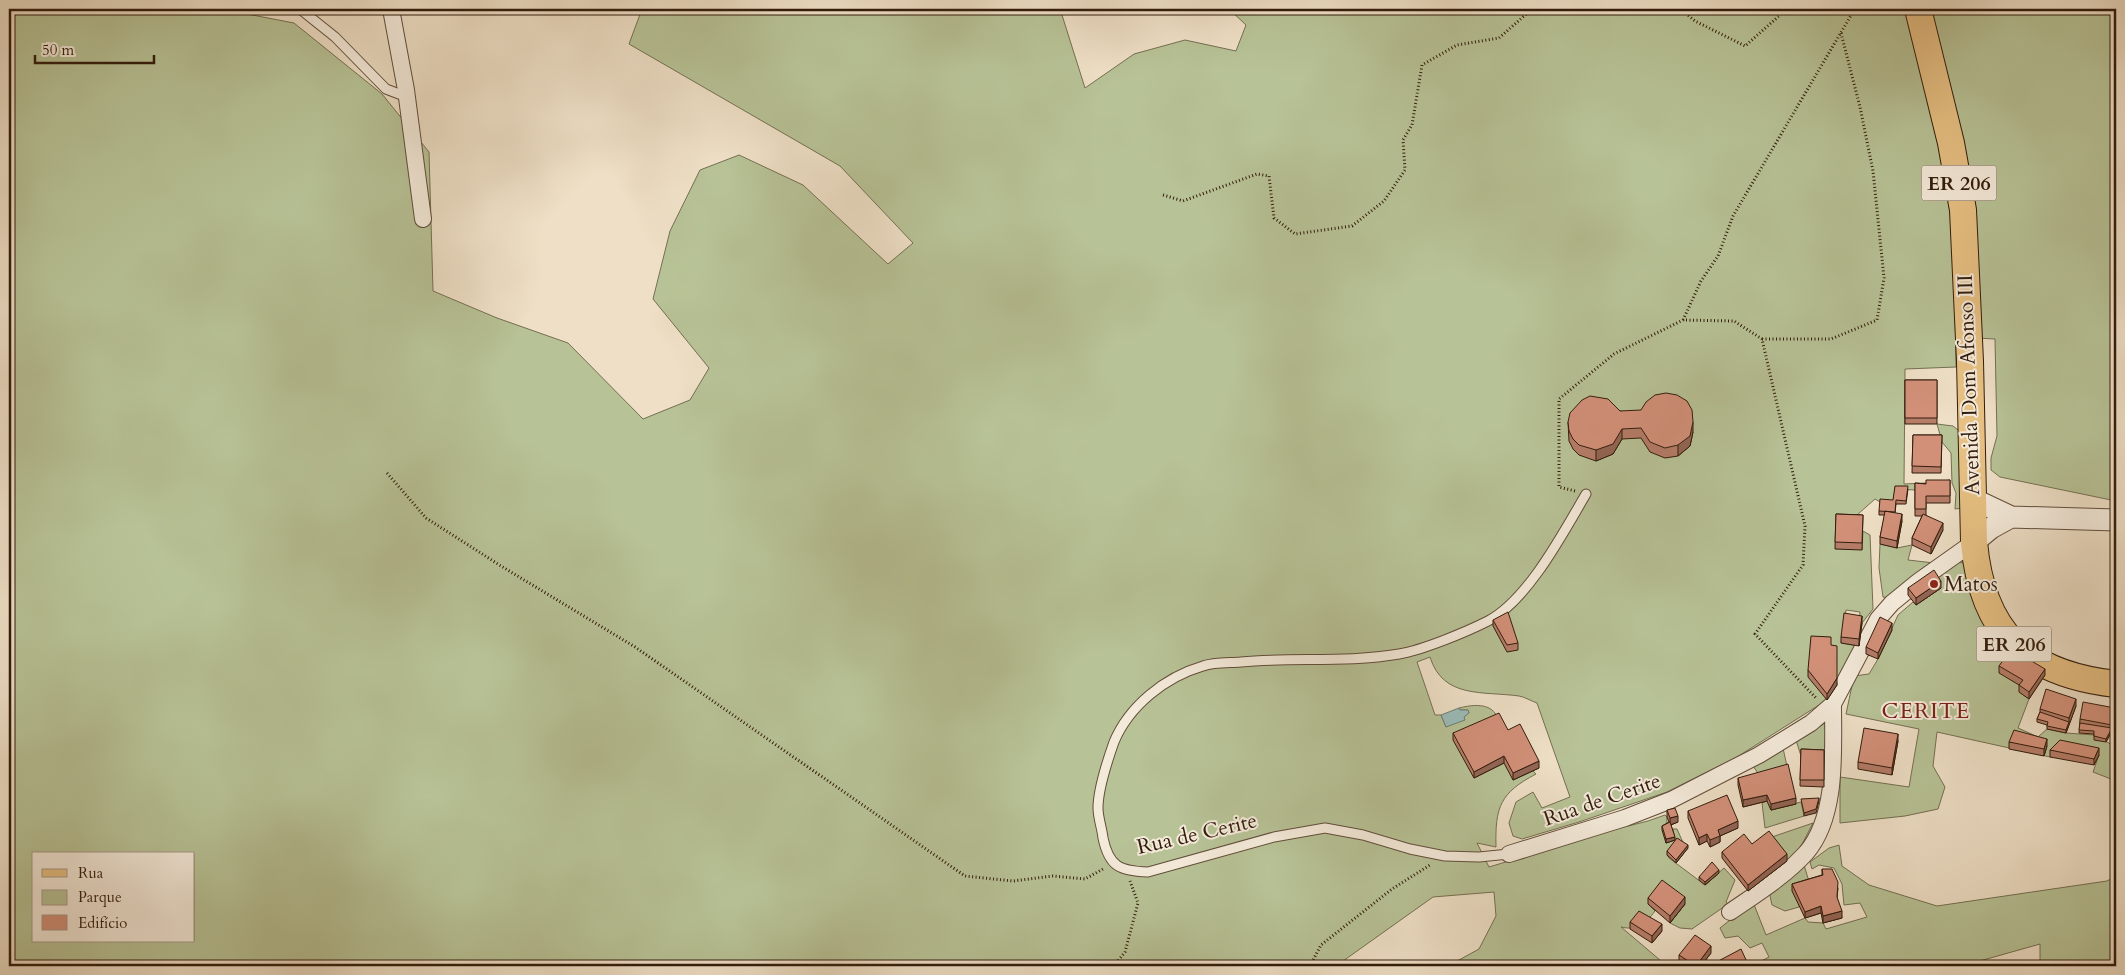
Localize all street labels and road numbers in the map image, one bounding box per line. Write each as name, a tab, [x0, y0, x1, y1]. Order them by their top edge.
road number: ER 206	[1922, 166, 1996, 200]
street label: Avenida Dom Afonso III	[1951, 274, 1987, 496]
road number: ER 206	[1976, 626, 2052, 662]
street label: Rua de Cerite	[1539, 766, 1665, 834]
street label: Rua de Cerite	[1134, 806, 1260, 862]

